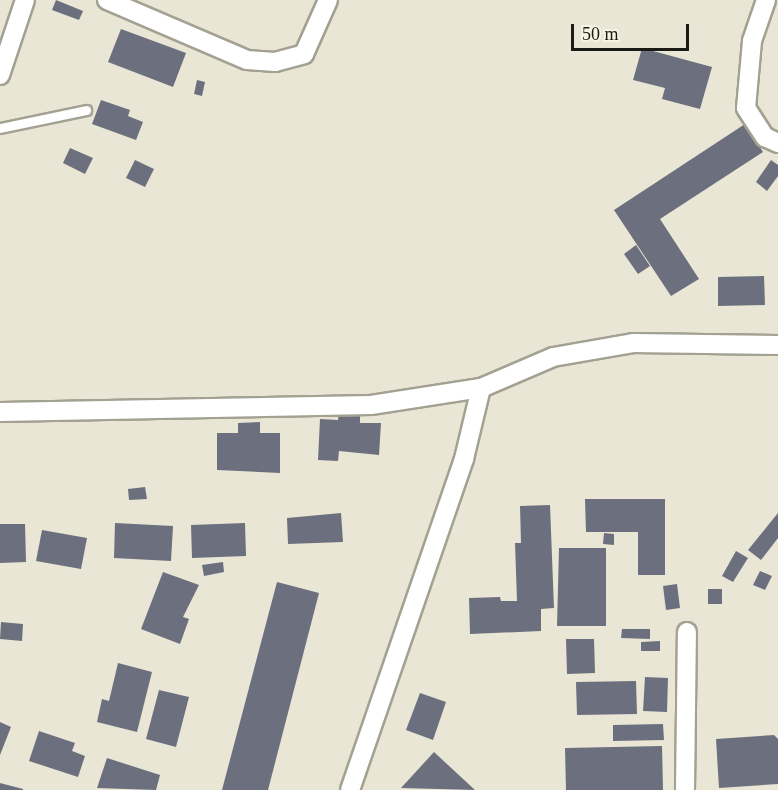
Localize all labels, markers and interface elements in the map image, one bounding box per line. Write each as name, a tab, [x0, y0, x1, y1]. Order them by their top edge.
scale bar	[574, 12, 692, 50]
text: 50 m	[582, 24, 619, 44]

